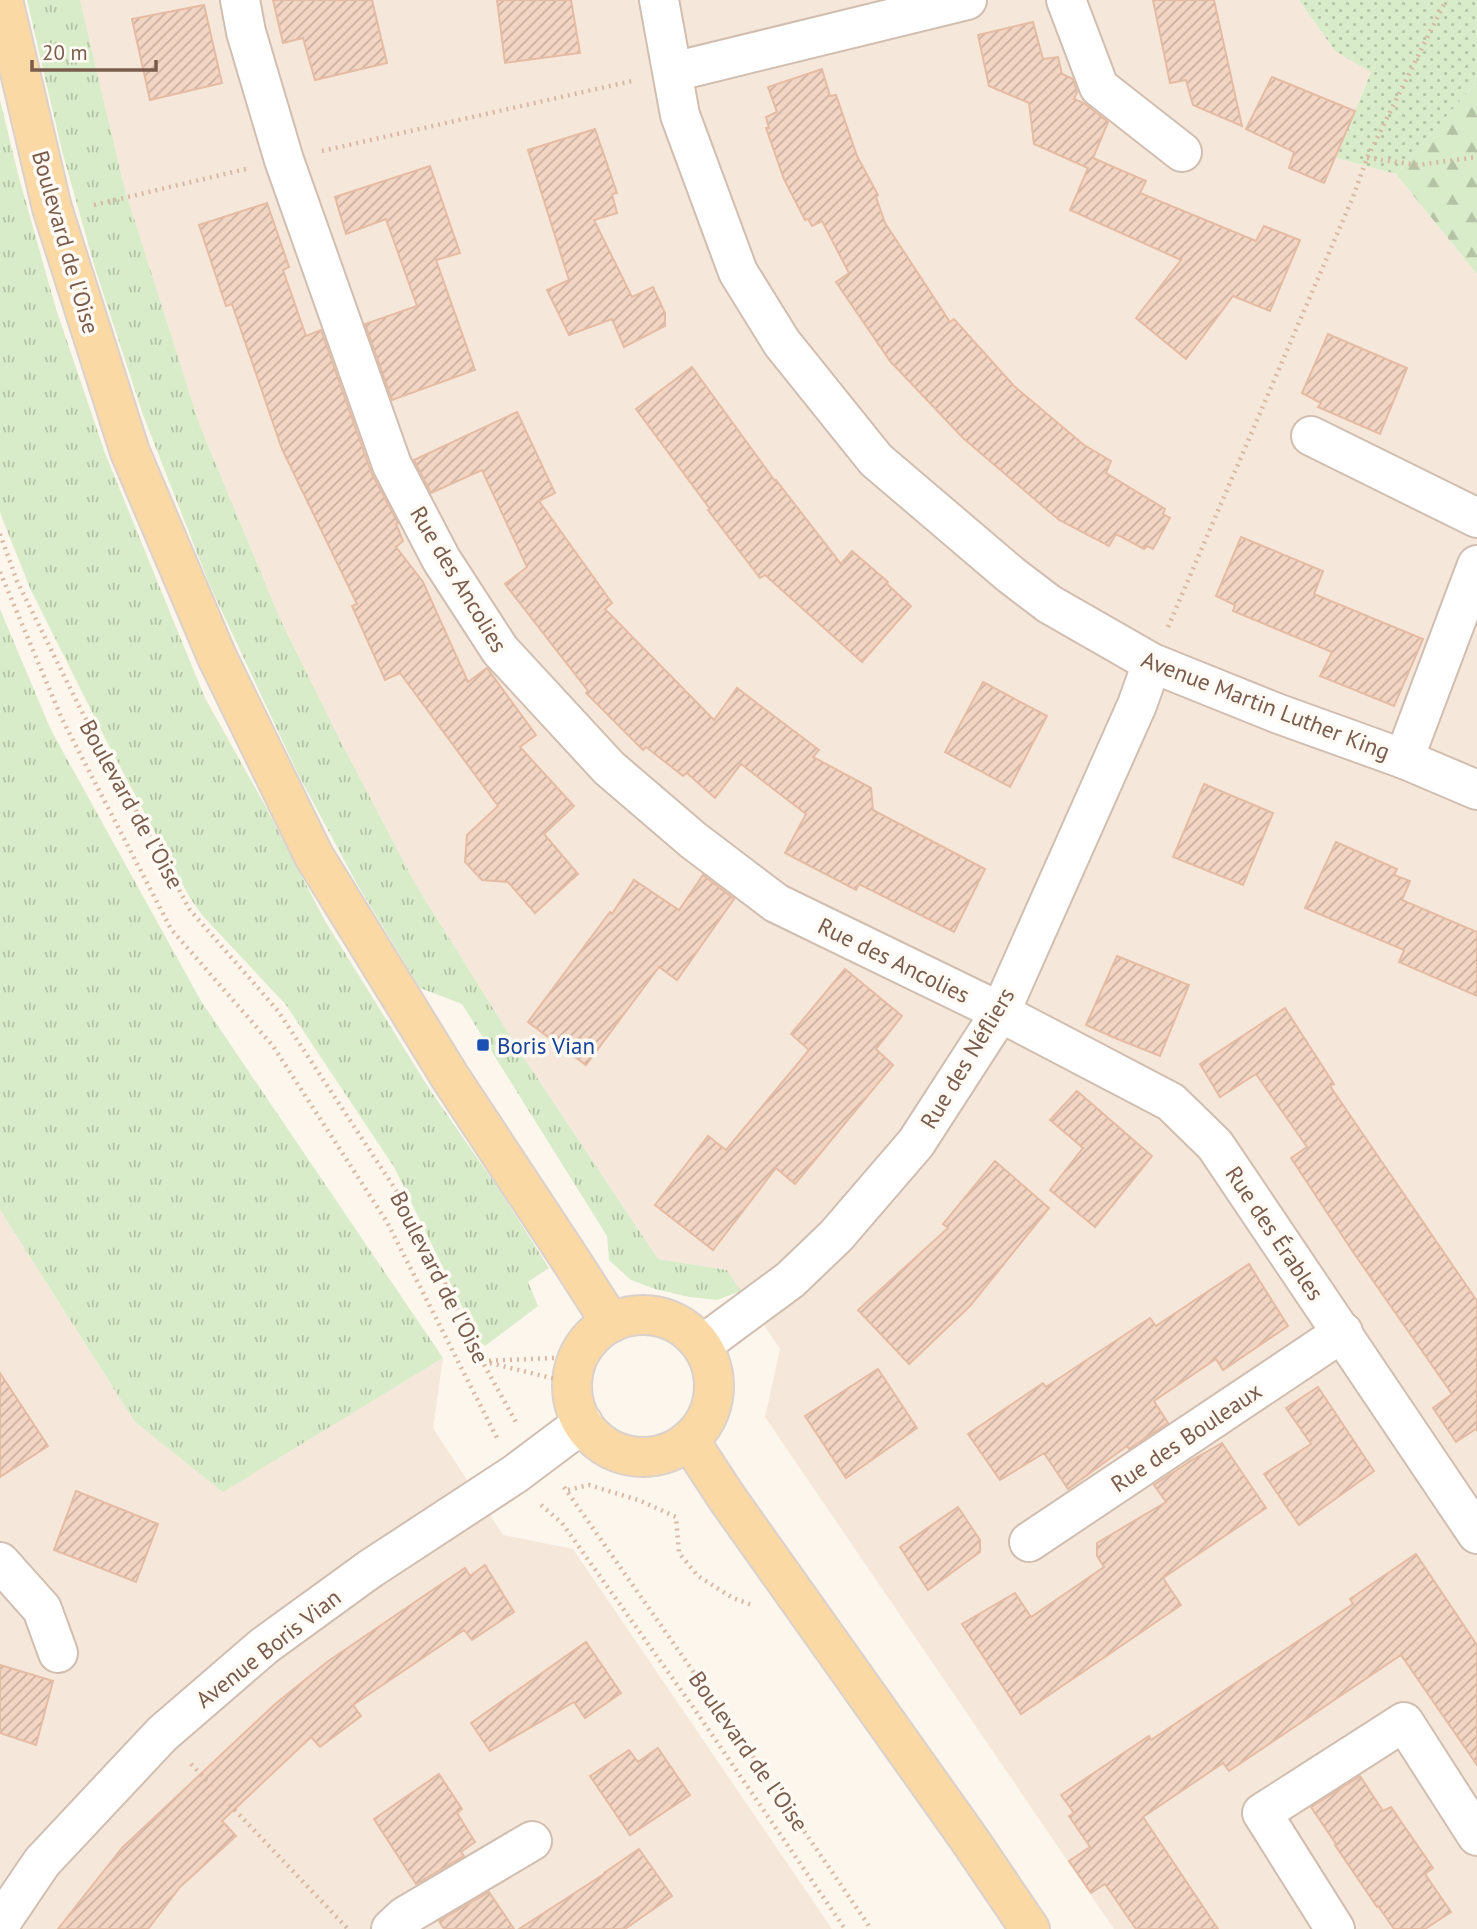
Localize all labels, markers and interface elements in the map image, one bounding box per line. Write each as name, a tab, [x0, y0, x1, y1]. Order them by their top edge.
scale bar	[32, 28, 156, 72]
text: 20 m	[42, 39, 88, 66]
street label: Boulevard de l'Oise	[26, 147, 106, 337]
street label: Rue des Ancolies	[404, 501, 514, 657]
street label: Avenue Martin Luther King	[1138, 644, 1394, 766]
street label: Boulevard de l'Oise	[73, 714, 191, 894]
street label: Rue des Ancolies	[813, 911, 975, 1009]
street label: Rue des Néfliers	[914, 982, 1020, 1134]
place label: Boris Vian	[497, 1031, 595, 1060]
marker: Boris Vian	[475, 1037, 491, 1053]
street label: Rue des Érables	[1219, 1160, 1331, 1306]
street label: Boulevard de l'Oise	[384, 1186, 496, 1368]
street label: Rue des Bouleaux	[1105, 1376, 1267, 1498]
street label: Avenue Boris Vian	[190, 1582, 346, 1714]
street label: Boulevard de l'Oise	[683, 1665, 815, 1837]

